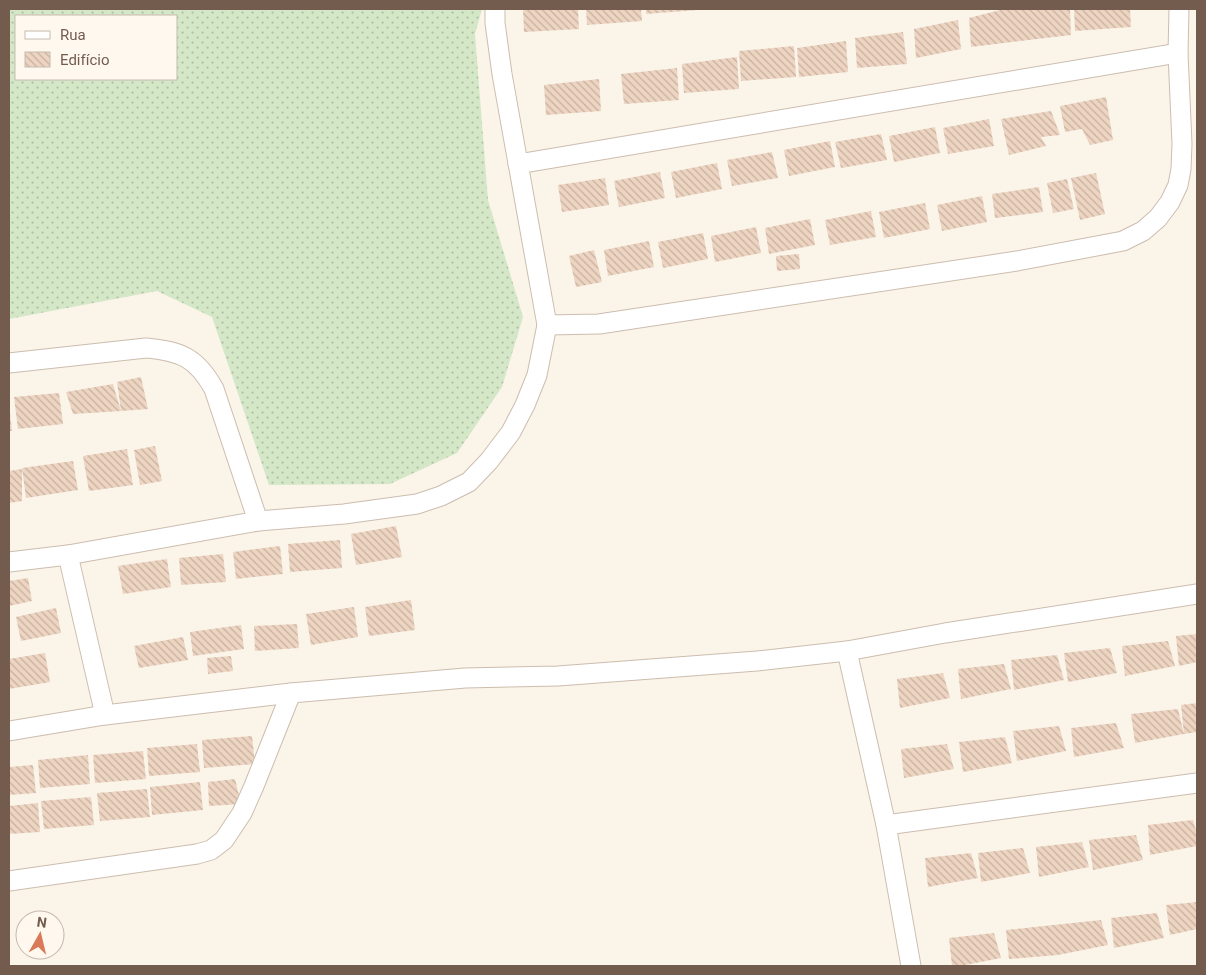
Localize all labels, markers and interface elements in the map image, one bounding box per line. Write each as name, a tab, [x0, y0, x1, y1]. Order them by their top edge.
legend	[15, 15, 178, 80]
text: Rua	[60, 26, 86, 44]
text: Edifício	[60, 51, 109, 69]
north arrow	[15, 910, 65, 960]
text: N	[36, 914, 48, 931]

